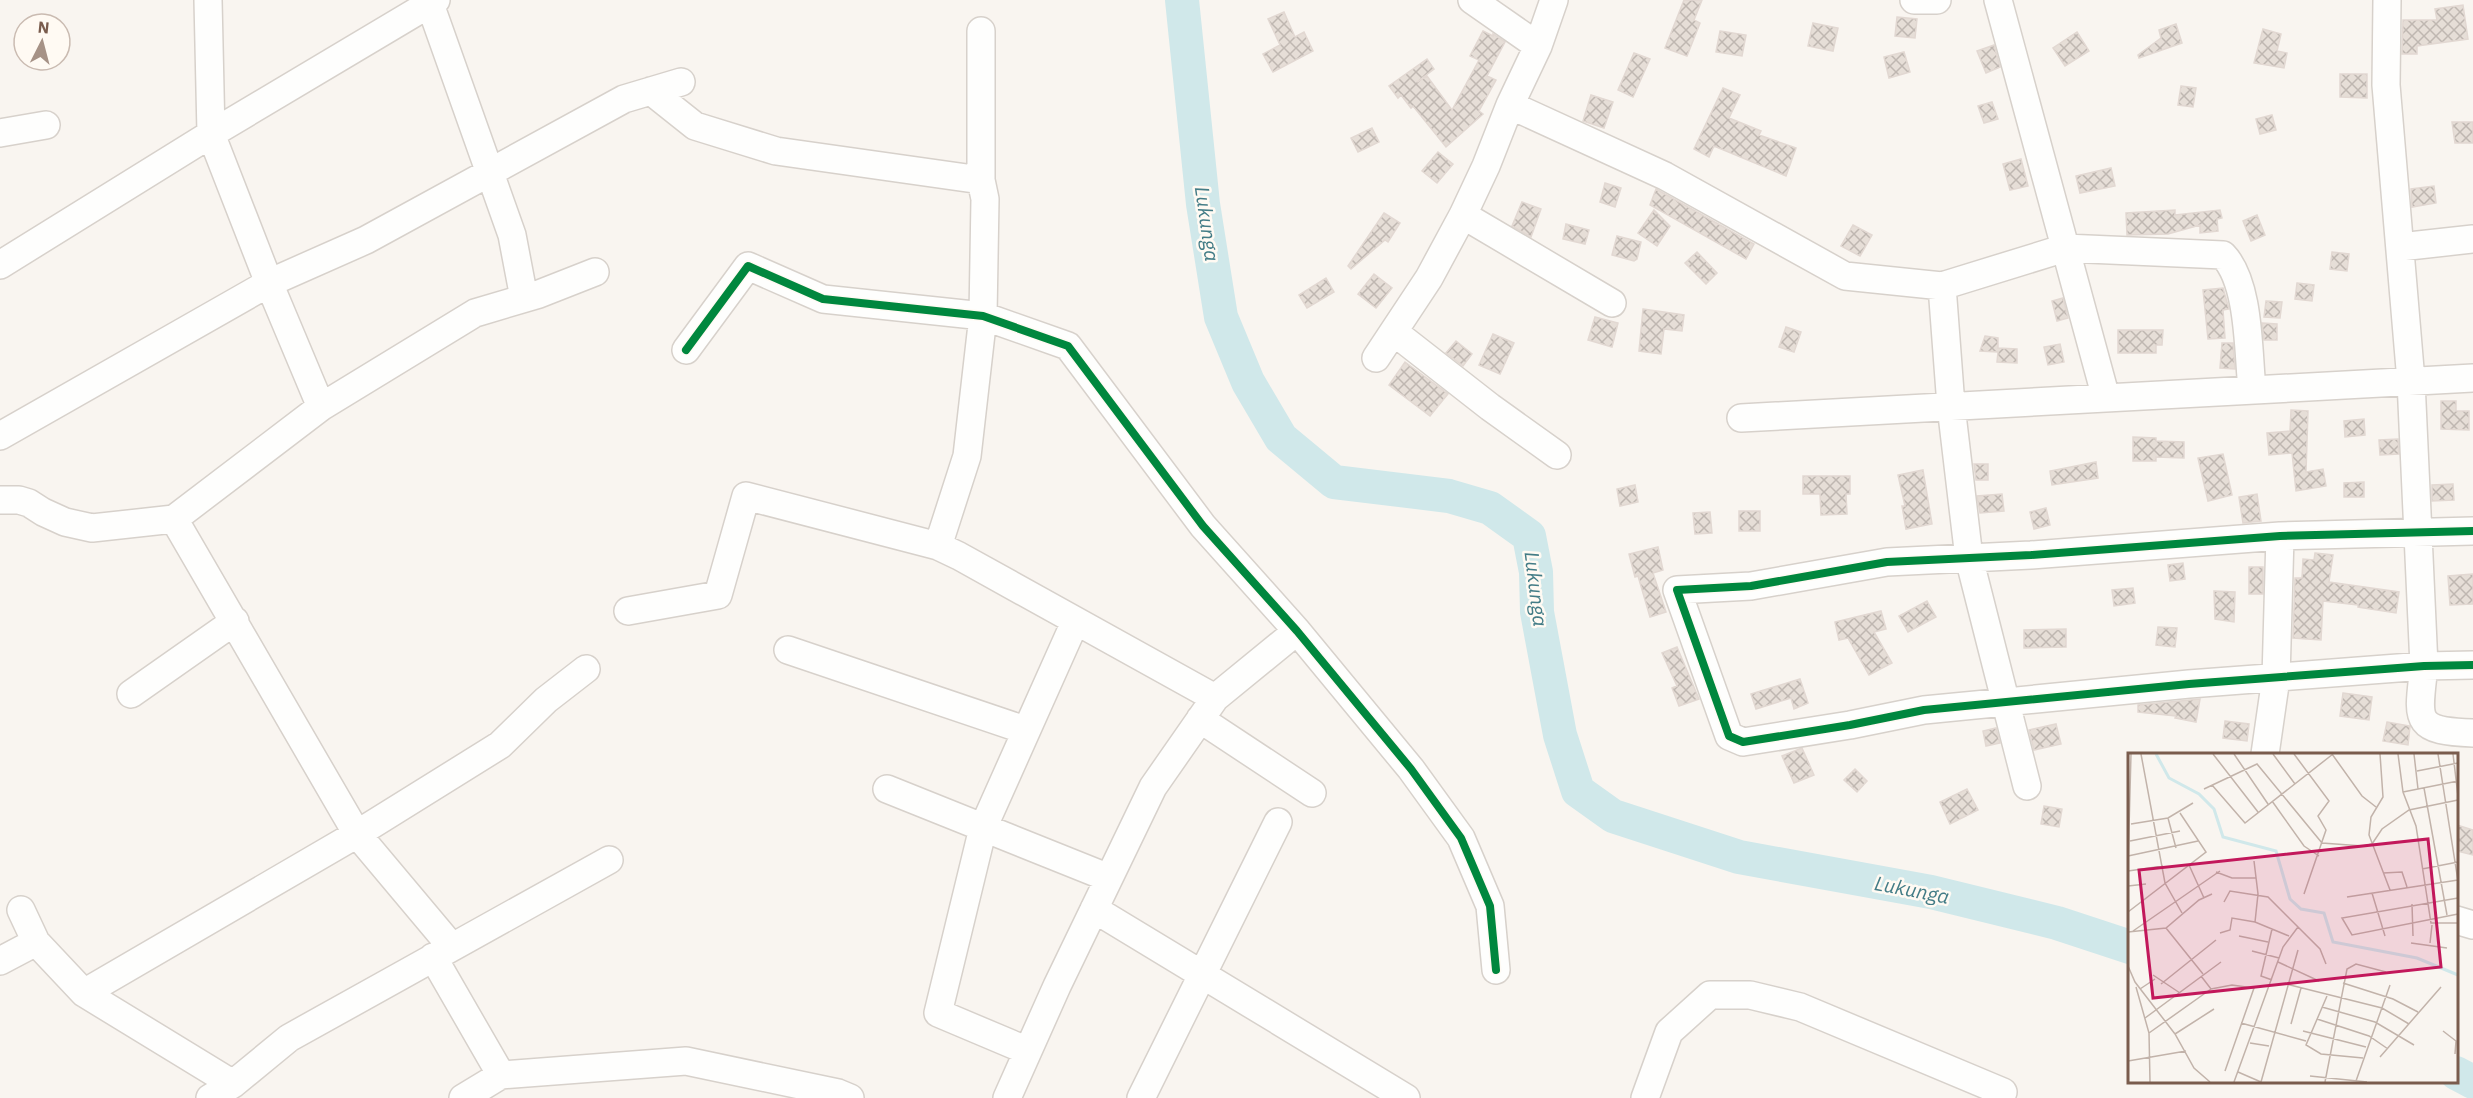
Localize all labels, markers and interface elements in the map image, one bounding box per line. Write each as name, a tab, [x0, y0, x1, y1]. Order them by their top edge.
north arrow	[12, 12, 72, 72]
text: N	[37, 17, 50, 38]
water label: Lukunga	[1189, 185, 1226, 263]
water label: Lukunga	[1518, 550, 1554, 628]
inset map	[2128, 753, 2458, 1083]
water label: Lukunga	[1872, 869, 1952, 910]

